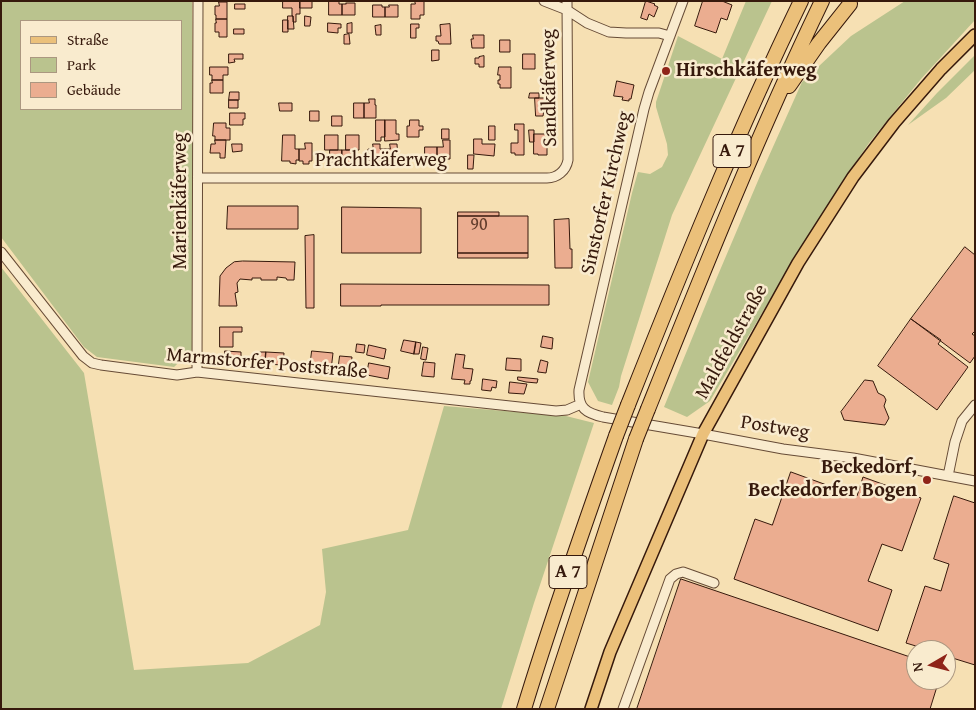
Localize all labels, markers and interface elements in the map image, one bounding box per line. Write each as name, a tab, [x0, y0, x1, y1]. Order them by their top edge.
legend	[20, 20, 182, 110]
text: Straße	[67, 29, 109, 50]
street label: Sandkäferweg	[537, 29, 563, 147]
text: Park	[67, 54, 96, 75]
place label: Hirschkäferweg	[676, 59, 817, 83]
marker: Hirschkäferweg	[660, 65, 672, 77]
text: Gebäude	[67, 79, 121, 100]
street label: Sinstorfer Kirchweg	[577, 109, 637, 277]
street label: Marienkäferweg	[169, 132, 193, 270]
road number: A 7	[713, 134, 751, 168]
street label: Prachtkäferweg	[315, 149, 447, 173]
house number: 90	[470, 214, 488, 236]
street label: Maldfeldstraße	[691, 280, 773, 404]
street label: Marmstorfer Poststraße	[165, 343, 369, 385]
street label: Postweg	[739, 411, 811, 445]
place label: Beckedorf, Beckedorfer Bogen	[748, 456, 917, 503]
marker: Beckedorf, Beckedorfer Bogen	[921, 474, 933, 486]
road number: A 7	[549, 556, 587, 588]
north arrow	[906, 640, 956, 690]
text: N	[907, 661, 928, 673]

